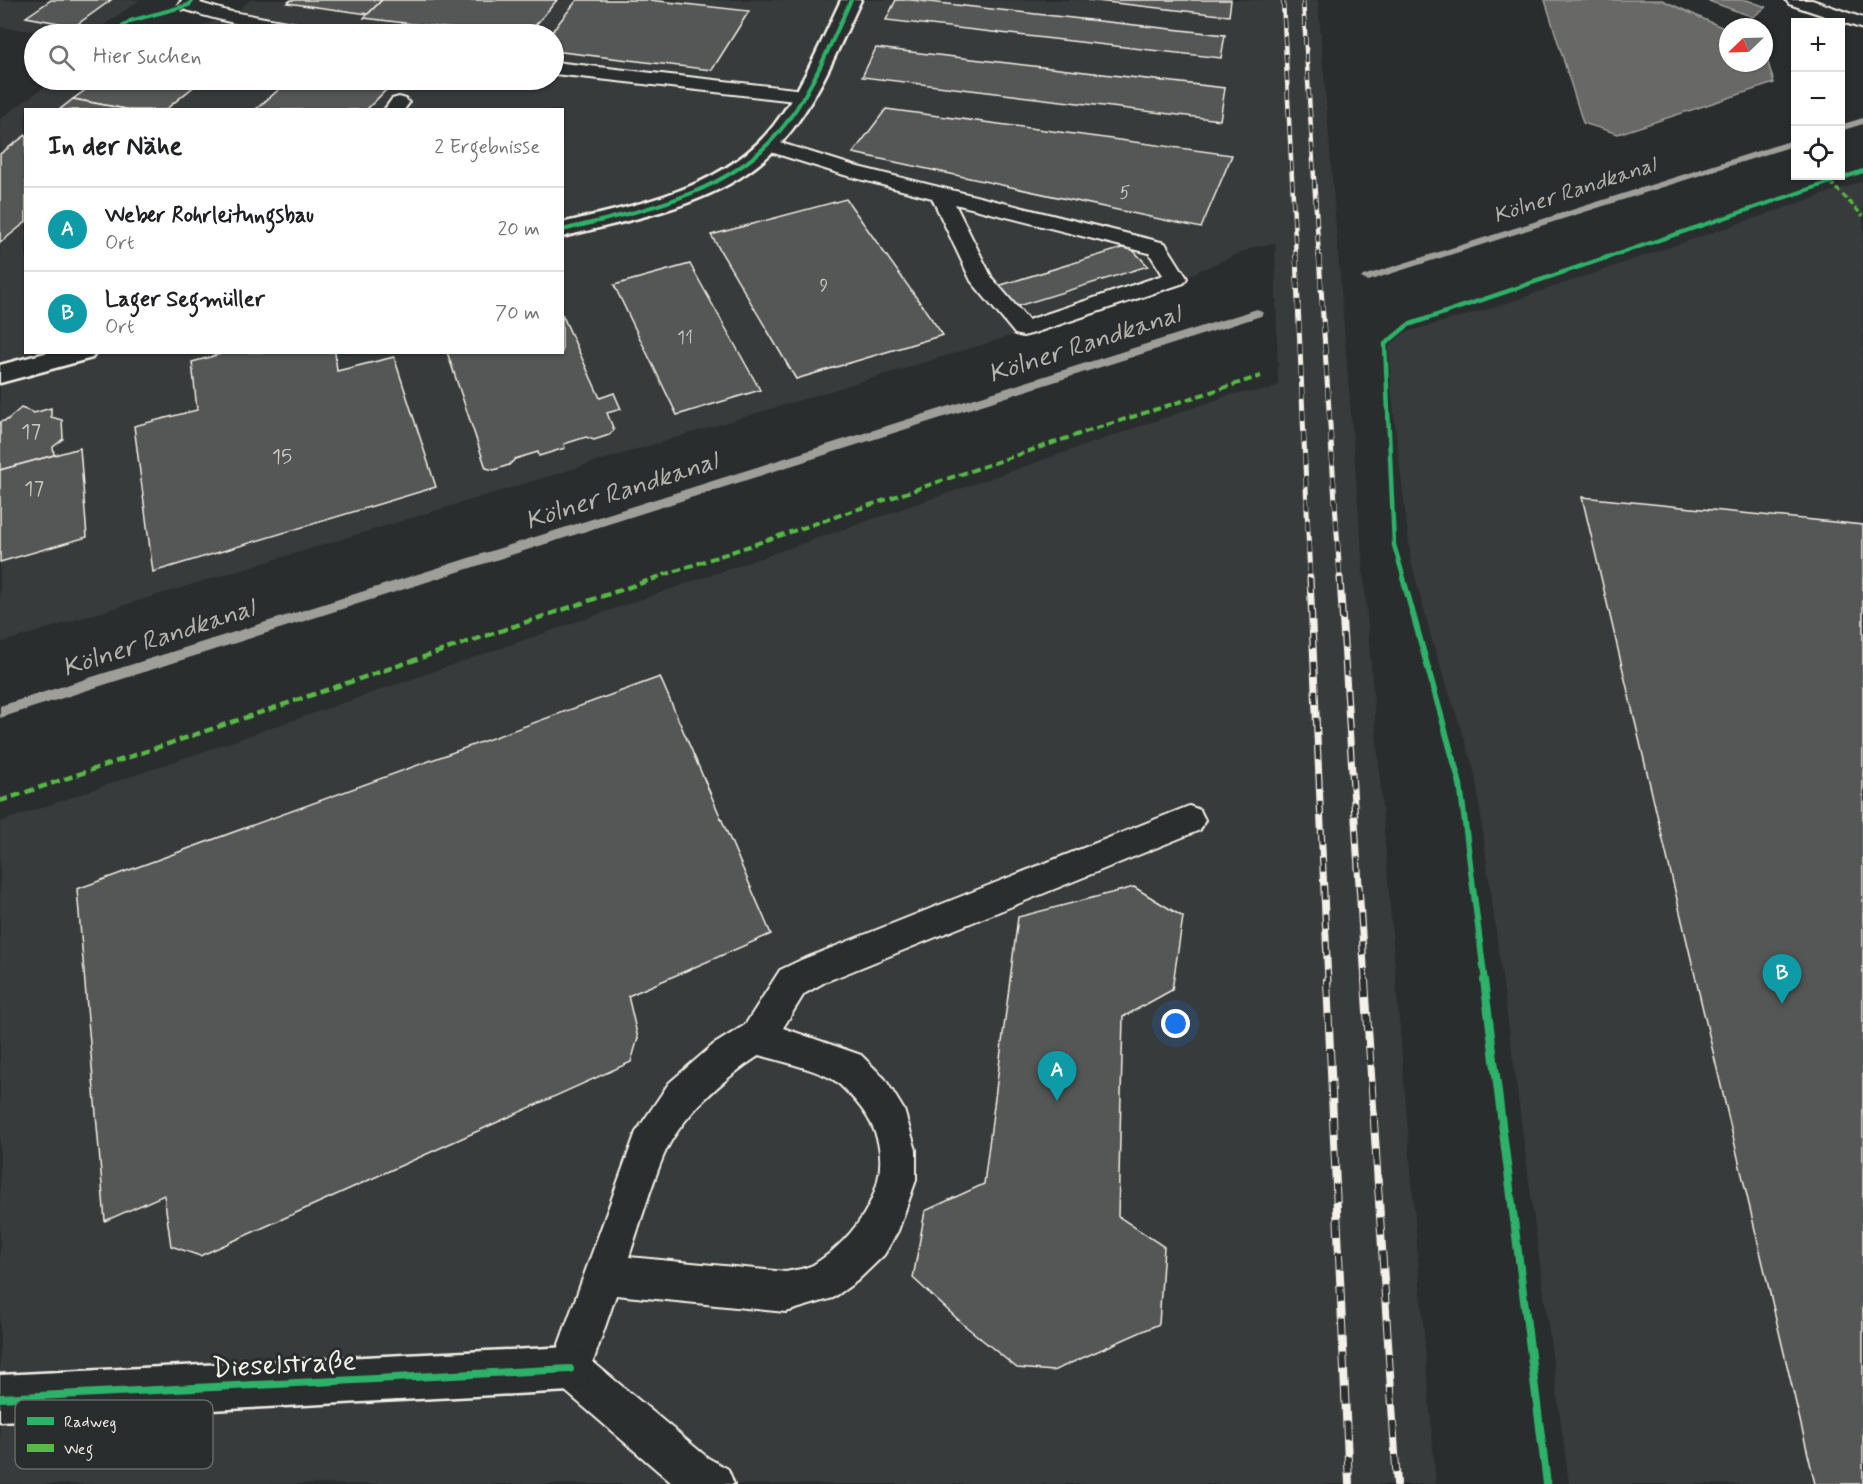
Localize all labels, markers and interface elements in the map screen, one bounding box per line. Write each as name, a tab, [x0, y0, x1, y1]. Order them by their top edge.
north arrow	[1719, 18, 1773, 72]
map controls	[1791, 18, 1845, 180]
button: +	[1791, 18, 1845, 72]
search box	[24, 24, 564, 90]
icon: search	[45, 41, 78, 74]
text: Hier suchen	[93, 43, 202, 71]
button: −	[1791, 72, 1845, 126]
button: locate	[1791, 126, 1845, 180]
text: In der Nähe	[48, 130, 182, 164]
text: 2 Ergebnisse	[434, 134, 540, 161]
water label: Kölner Randkanal	[1490, 151, 1662, 230]
house number: 5	[1120, 181, 1131, 205]
text: Weber Rohrleitungsbau	[105, 202, 314, 230]
text: A	[61, 216, 74, 243]
text: 20 m	[497, 216, 540, 243]
text: Ort	[105, 230, 134, 257]
house number: 9	[820, 274, 829, 298]
text: Lager Segmüller	[105, 286, 265, 314]
water label: Kölner Randkanal	[984, 297, 1189, 392]
text: B	[61, 300, 74, 327]
text: 70 m	[495, 300, 540, 327]
text: Ort	[105, 314, 134, 341]
house number: 11	[677, 326, 693, 350]
house number: 17	[21, 418, 41, 446]
house number: 15	[272, 443, 292, 471]
water label: Kölner Randkanal	[521, 444, 726, 539]
house number: 17	[24, 475, 44, 503]
water label: Kölner Randkanal	[58, 591, 263, 686]
pin: B	[1762, 954, 1802, 1004]
your location	[1161, 1009, 1190, 1038]
pin: A	[1038, 1052, 1076, 1101]
street label: Dieselstraße	[211, 1343, 357, 1388]
legend	[15, 1400, 213, 1469]
text: Radweg	[64, 1412, 116, 1433]
text: Weg	[64, 1439, 93, 1461]

